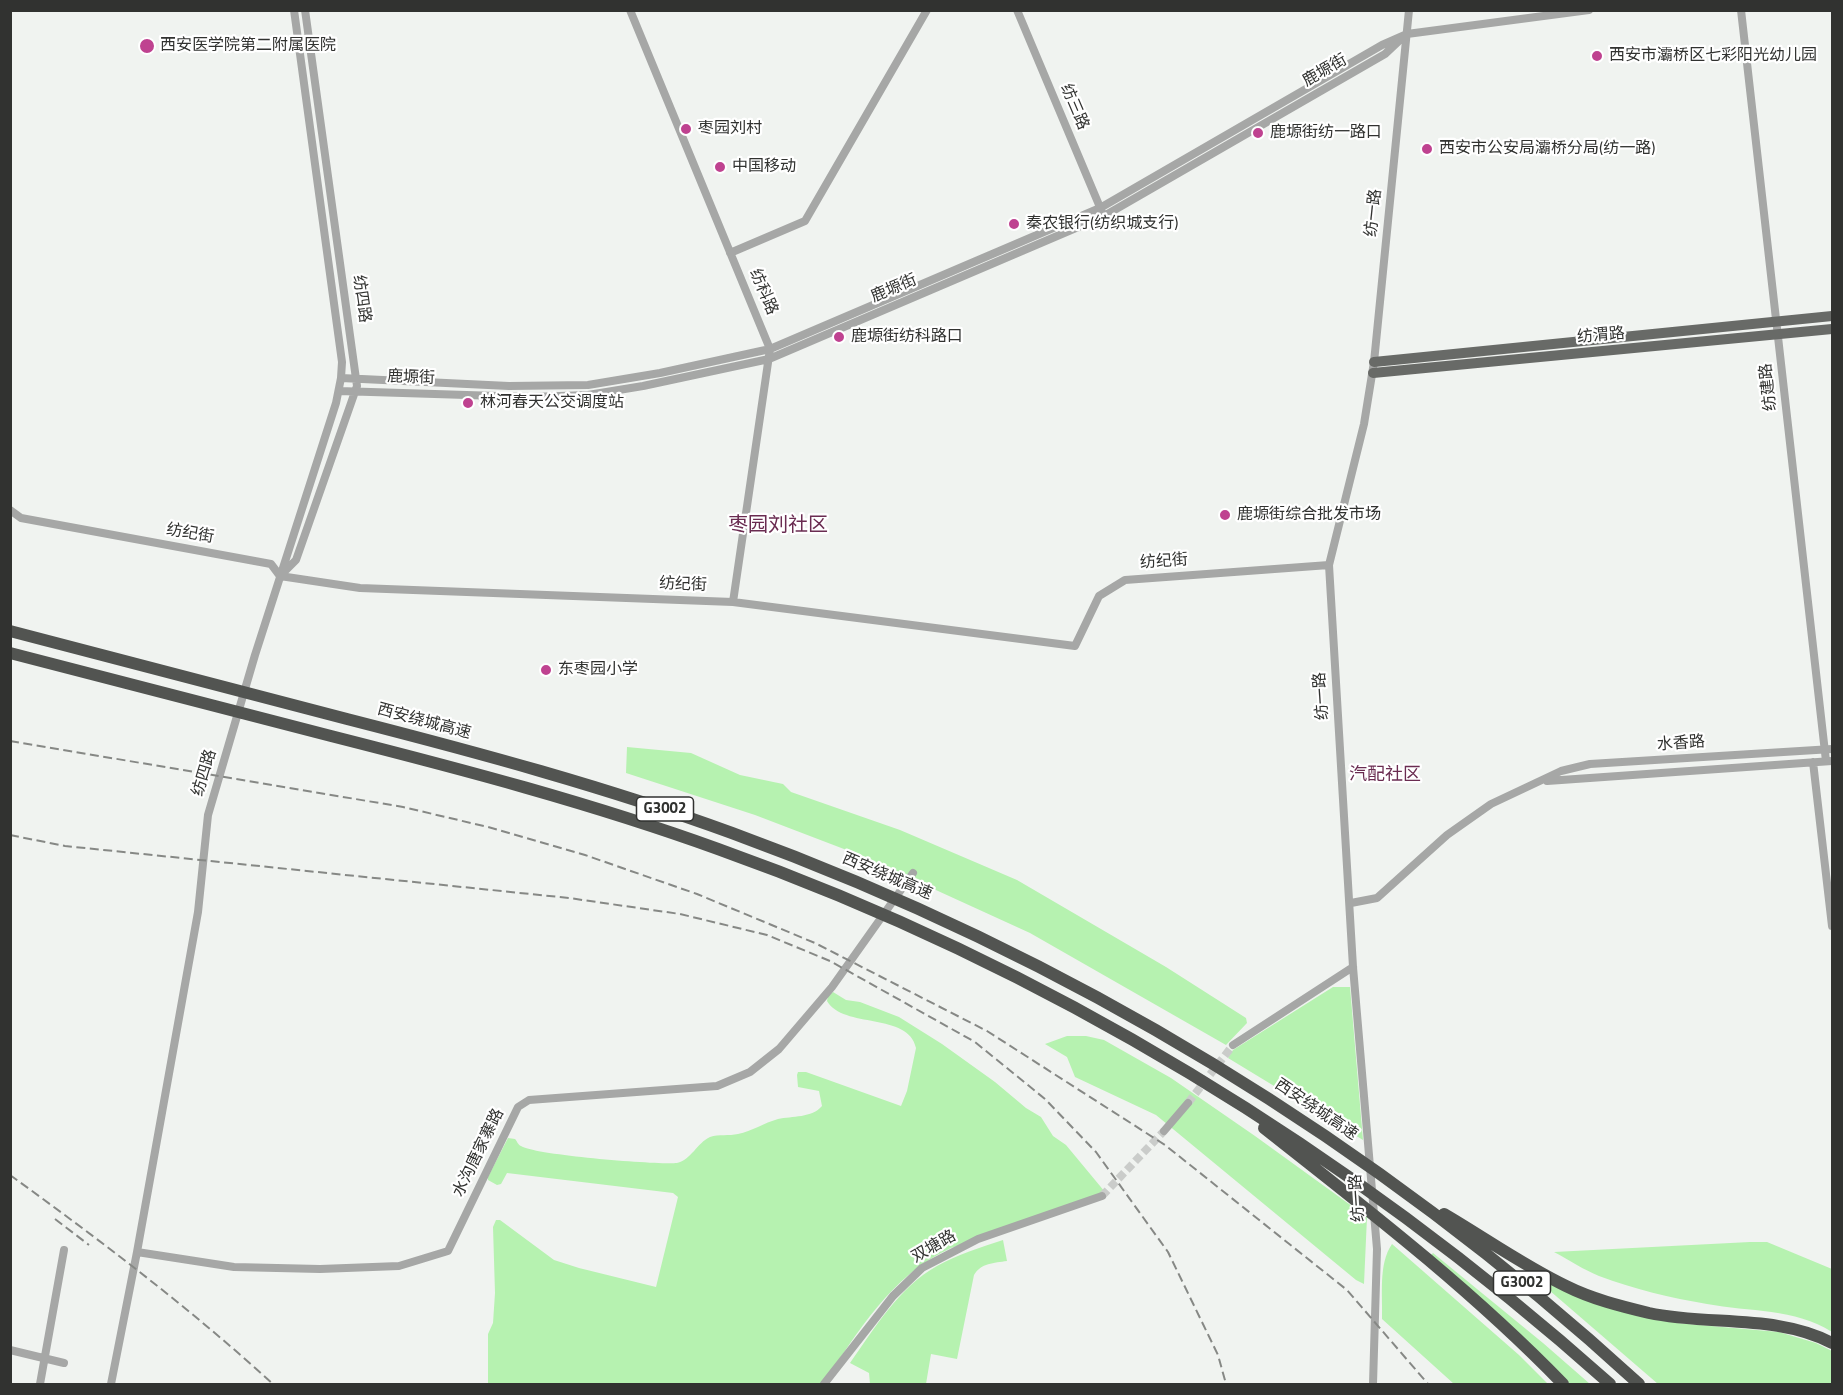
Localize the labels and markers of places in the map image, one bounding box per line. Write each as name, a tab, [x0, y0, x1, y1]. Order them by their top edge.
place label: 西安医学院第二附属医院	[160, 36, 336, 56]
marker: 西安医学院第二附属医院	[138, 37, 156, 55]
place label: 西安市灞桥区七彩阳光幼儿园	[1609, 46, 1817, 66]
marker: 西安市灞桥区七彩阳光幼儿园	[1590, 49, 1604, 63]
place label: 枣园刘村	[698, 119, 762, 139]
marker: 枣园刘村	[679, 122, 693, 136]
place label: 鹿塬街纺一路口	[1270, 123, 1382, 143]
marker: 鹿塬街纺一路口	[1251, 126, 1265, 140]
place label: 西安市公安局灞桥分局(纺一路)	[1439, 139, 1655, 159]
marker: 西安市公安局灞桥分局(纺一路)	[1420, 142, 1434, 156]
place label: 中国移动	[732, 157, 796, 177]
marker: 中国移动	[713, 160, 727, 174]
place label: 秦农银行(纺织城支行)	[1026, 214, 1178, 234]
marker: 秦农银行(纺织城支行)	[1007, 217, 1021, 231]
place label: 鹿塬街纺科路口	[851, 327, 963, 347]
marker: 鹿塬街纺科路口	[832, 330, 846, 344]
place label: 林河春天公交调度站	[480, 393, 624, 413]
marker: 林河春天公交调度站	[461, 396, 475, 410]
place label: 鹿塬街综合批发市场	[1237, 505, 1381, 525]
marker: 鹿塬街综合批发市场	[1218, 508, 1232, 522]
place label: 东枣园小学	[558, 660, 638, 680]
marker: 东枣园小学	[539, 663, 553, 677]

